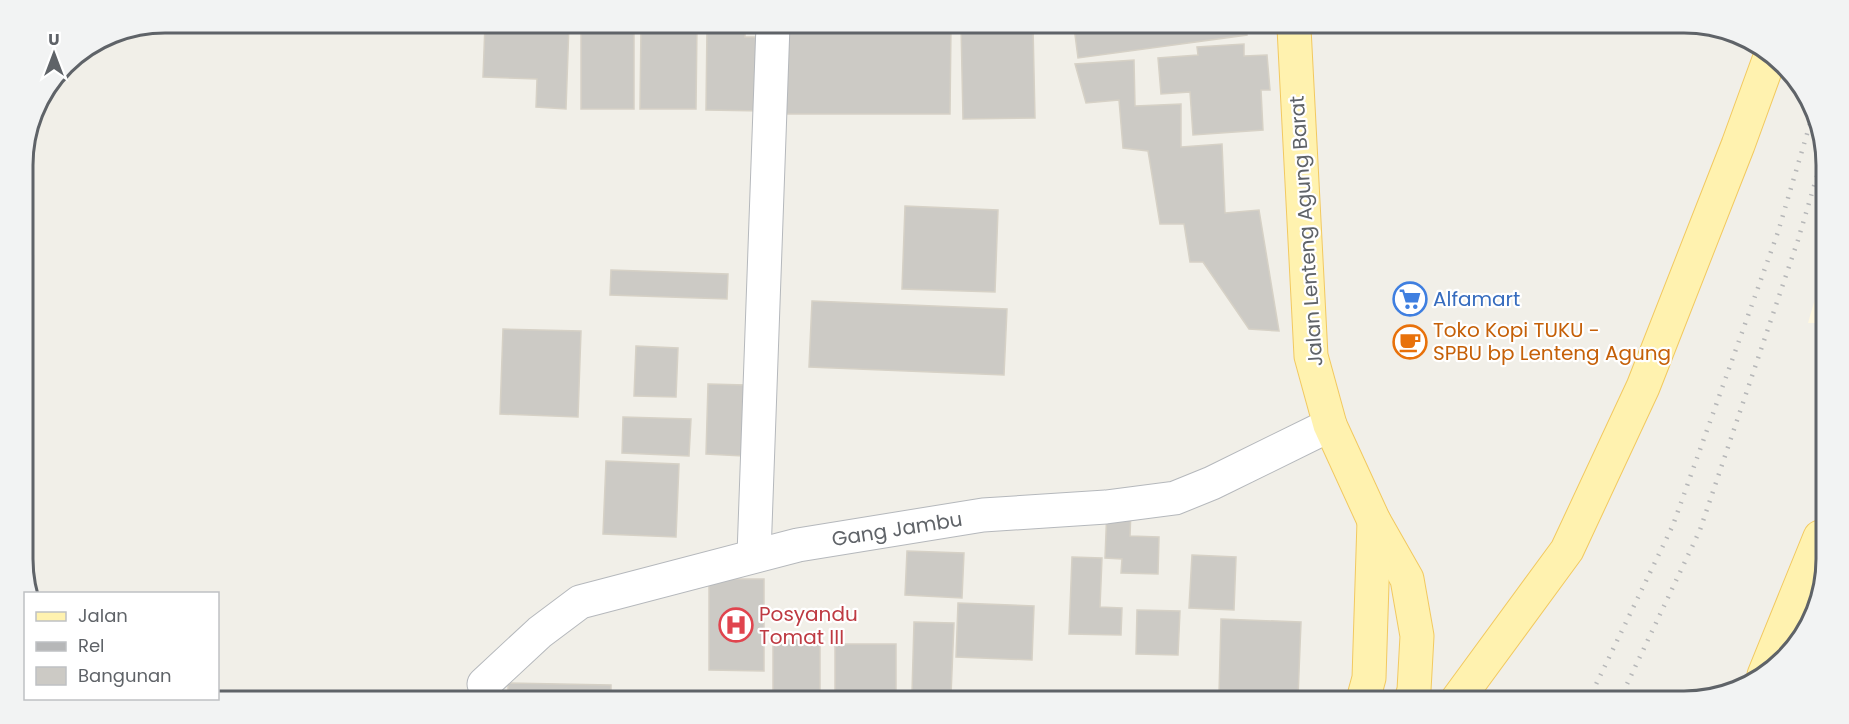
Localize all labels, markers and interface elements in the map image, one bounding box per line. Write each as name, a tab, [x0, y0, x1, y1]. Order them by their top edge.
north arrow	[24, 24, 84, 84]
text: U	[48, 28, 60, 51]
street label: Jalan Lenteng Agung Barat	[1283, 95, 1329, 367]
supermarket icon: Alfamart	[1392, 281, 1428, 317]
place label: Alfamart	[1433, 285, 1520, 313]
place label: Toko Kopi TUKU - SPBU bp Lenteng Agung	[1433, 316, 1671, 367]
cafe icon: Toko Kopi TUKU - SPBU bp Lenteng Agung	[1392, 324, 1428, 360]
street label: Gang Jambu	[830, 505, 964, 553]
legend	[24, 592, 219, 700]
place label: Posyandu Tomat III	[759, 600, 858, 651]
text: Jalan	[78, 603, 128, 628]
hospital icon: Posyandu Tomat III	[718, 607, 754, 643]
text: Rel	[78, 633, 105, 658]
text: Bangunan	[78, 663, 172, 688]

